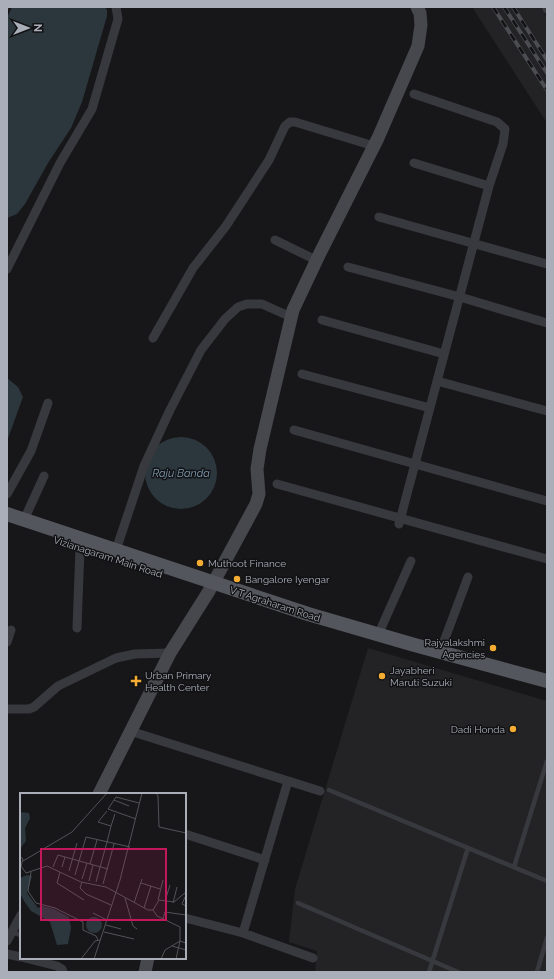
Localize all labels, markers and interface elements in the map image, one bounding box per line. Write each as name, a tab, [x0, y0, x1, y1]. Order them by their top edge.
north arrow	[8, 8, 48, 48]
text: N	[31, 24, 44, 32]
water label: Raju Banda	[152, 467, 210, 480]
street label: Vizianagaram Main Road	[52, 534, 164, 580]
marker: Muthoot Finance	[195, 558, 205, 568]
place label: Muthoot Finance	[208, 558, 286, 569]
marker: Bangalore Iyengar	[232, 574, 242, 584]
place label: Bangalore Iyengar	[245, 574, 330, 585]
street label: V T Agraharam Road	[228, 584, 322, 624]
place label: Rajyalakshmi Agencies	[425, 637, 485, 660]
marker: Rajyalakshmi Agencies	[488, 643, 498, 653]
place label: Jayabheri Maruti Suzuki	[390, 665, 452, 688]
place label: Urban Primary Health Center	[145, 670, 212, 693]
marker: Jayabheri Maruti Suzuki	[377, 671, 387, 681]
marker: Urban Primary Health Center	[130, 675, 142, 687]
place label: Dadi Honda	[451, 724, 505, 735]
marker: Dadi Honda	[508, 724, 518, 734]
inset map	[20, 793, 186, 959]

